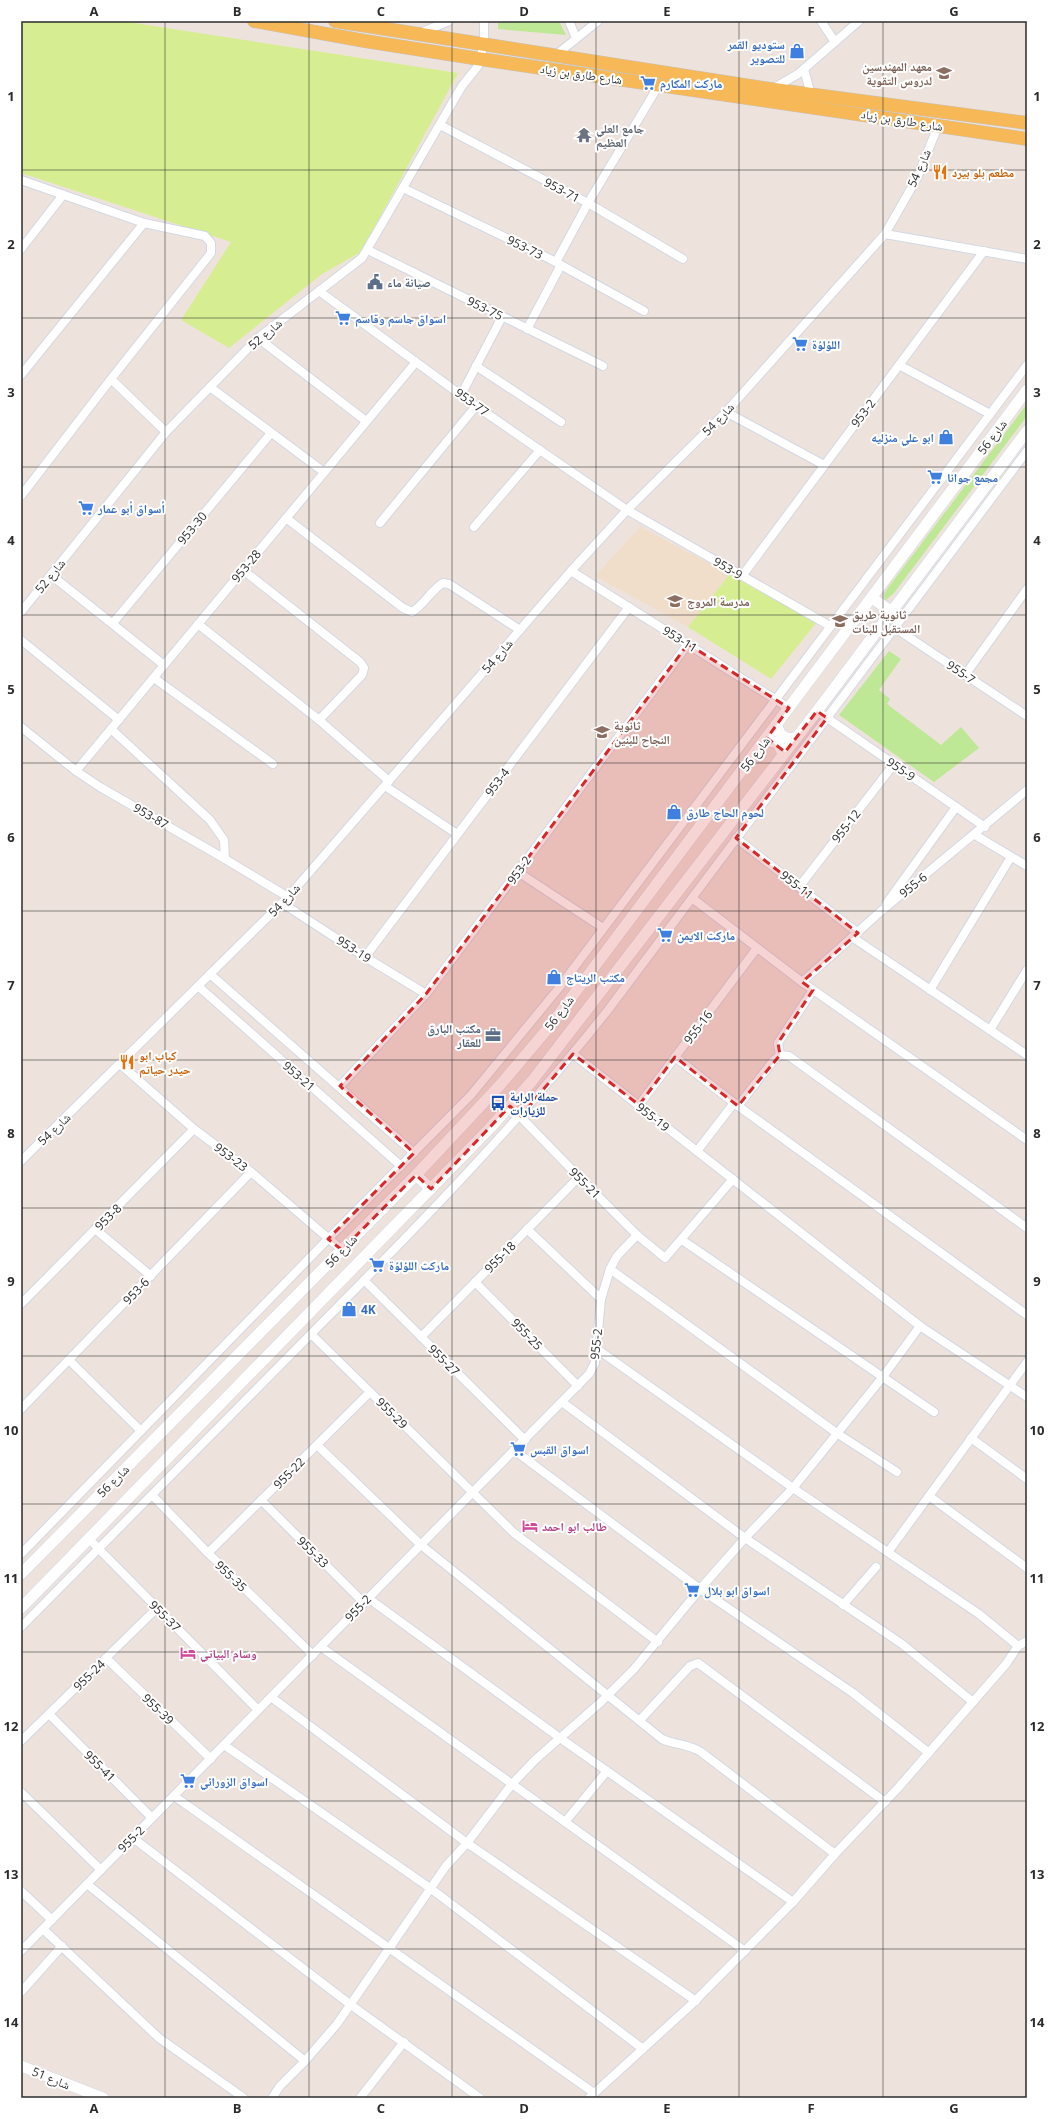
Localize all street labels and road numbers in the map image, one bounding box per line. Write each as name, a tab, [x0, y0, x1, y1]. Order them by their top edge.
street label: شارع طارق بن زياد	[539, 60, 623, 88]
street label: شارع طارق بن زياد	[860, 105, 944, 135]
street label: شارع 54	[903, 146, 935, 190]
street label: 953-71	[541, 174, 583, 206]
street label: 953-73	[504, 231, 546, 263]
street label: 953-75	[464, 292, 506, 324]
street label: شارع 52	[244, 315, 286, 353]
street label: 953-77	[452, 384, 493, 420]
street label: 953-2	[847, 395, 879, 431]
street label: شارع 54	[698, 399, 738, 439]
street label: شارع 56	[973, 416, 1011, 458]
street label: 953-30	[173, 508, 211, 548]
street label: 953-28	[227, 546, 265, 586]
street label: 953-9	[710, 553, 746, 583]
street label: شارع 52	[31, 555, 69, 597]
street label: 953-11	[659, 622, 701, 656]
street label: شارع 54	[478, 635, 516, 677]
street label: 955-7	[943, 656, 979, 688]
street label: شارع 56	[736, 733, 774, 775]
street label: 955-9	[883, 753, 919, 785]
street label: 953-4	[481, 764, 513, 800]
street label: 953-87	[130, 799, 172, 833]
street label: 955-12	[828, 806, 865, 846]
street label: 953-2	[503, 852, 535, 888]
street label: 955-11	[777, 867, 817, 903]
street label: 955-6	[895, 868, 931, 901]
street label: شارع 54	[264, 880, 304, 920]
street label: 953-19	[333, 931, 375, 967]
street label: شارع 56	[540, 992, 578, 1034]
street label: 955-16	[680, 1007, 716, 1047]
street label: 953-21	[279, 1057, 319, 1095]
street label: 955-19	[633, 1099, 673, 1136]
street label: شارع 54	[34, 1109, 74, 1149]
street label: 953-23	[211, 1139, 251, 1175]
street label: 955-21	[565, 1163, 605, 1203]
street label: 953-8	[91, 1200, 125, 1234]
street label: شارع 56	[321, 1231, 361, 1271]
street label: 955-18	[480, 1237, 520, 1277]
street label: 953-6	[119, 1274, 153, 1308]
street label: 955-25	[508, 1314, 546, 1354]
street label: 955-2	[586, 1327, 606, 1360]
street label: 955-27	[424, 1340, 464, 1380]
street label: 955-29	[372, 1393, 412, 1433]
street label: 955-22	[269, 1453, 309, 1493]
street label: شارع 56	[93, 1461, 133, 1501]
street label: 955-33	[293, 1532, 333, 1572]
street label: 955-35	[211, 1557, 251, 1595]
street label: 955-2	[341, 1591, 375, 1625]
street label: 955-37	[145, 1596, 185, 1636]
street label: 955-24	[69, 1656, 109, 1694]
street label: 955-39	[138, 1690, 178, 1728]
street label: 955-41	[80, 1746, 120, 1786]
street label: 955-2	[114, 1822, 148, 1856]
street label: شارع 51	[29, 2063, 73, 2093]

